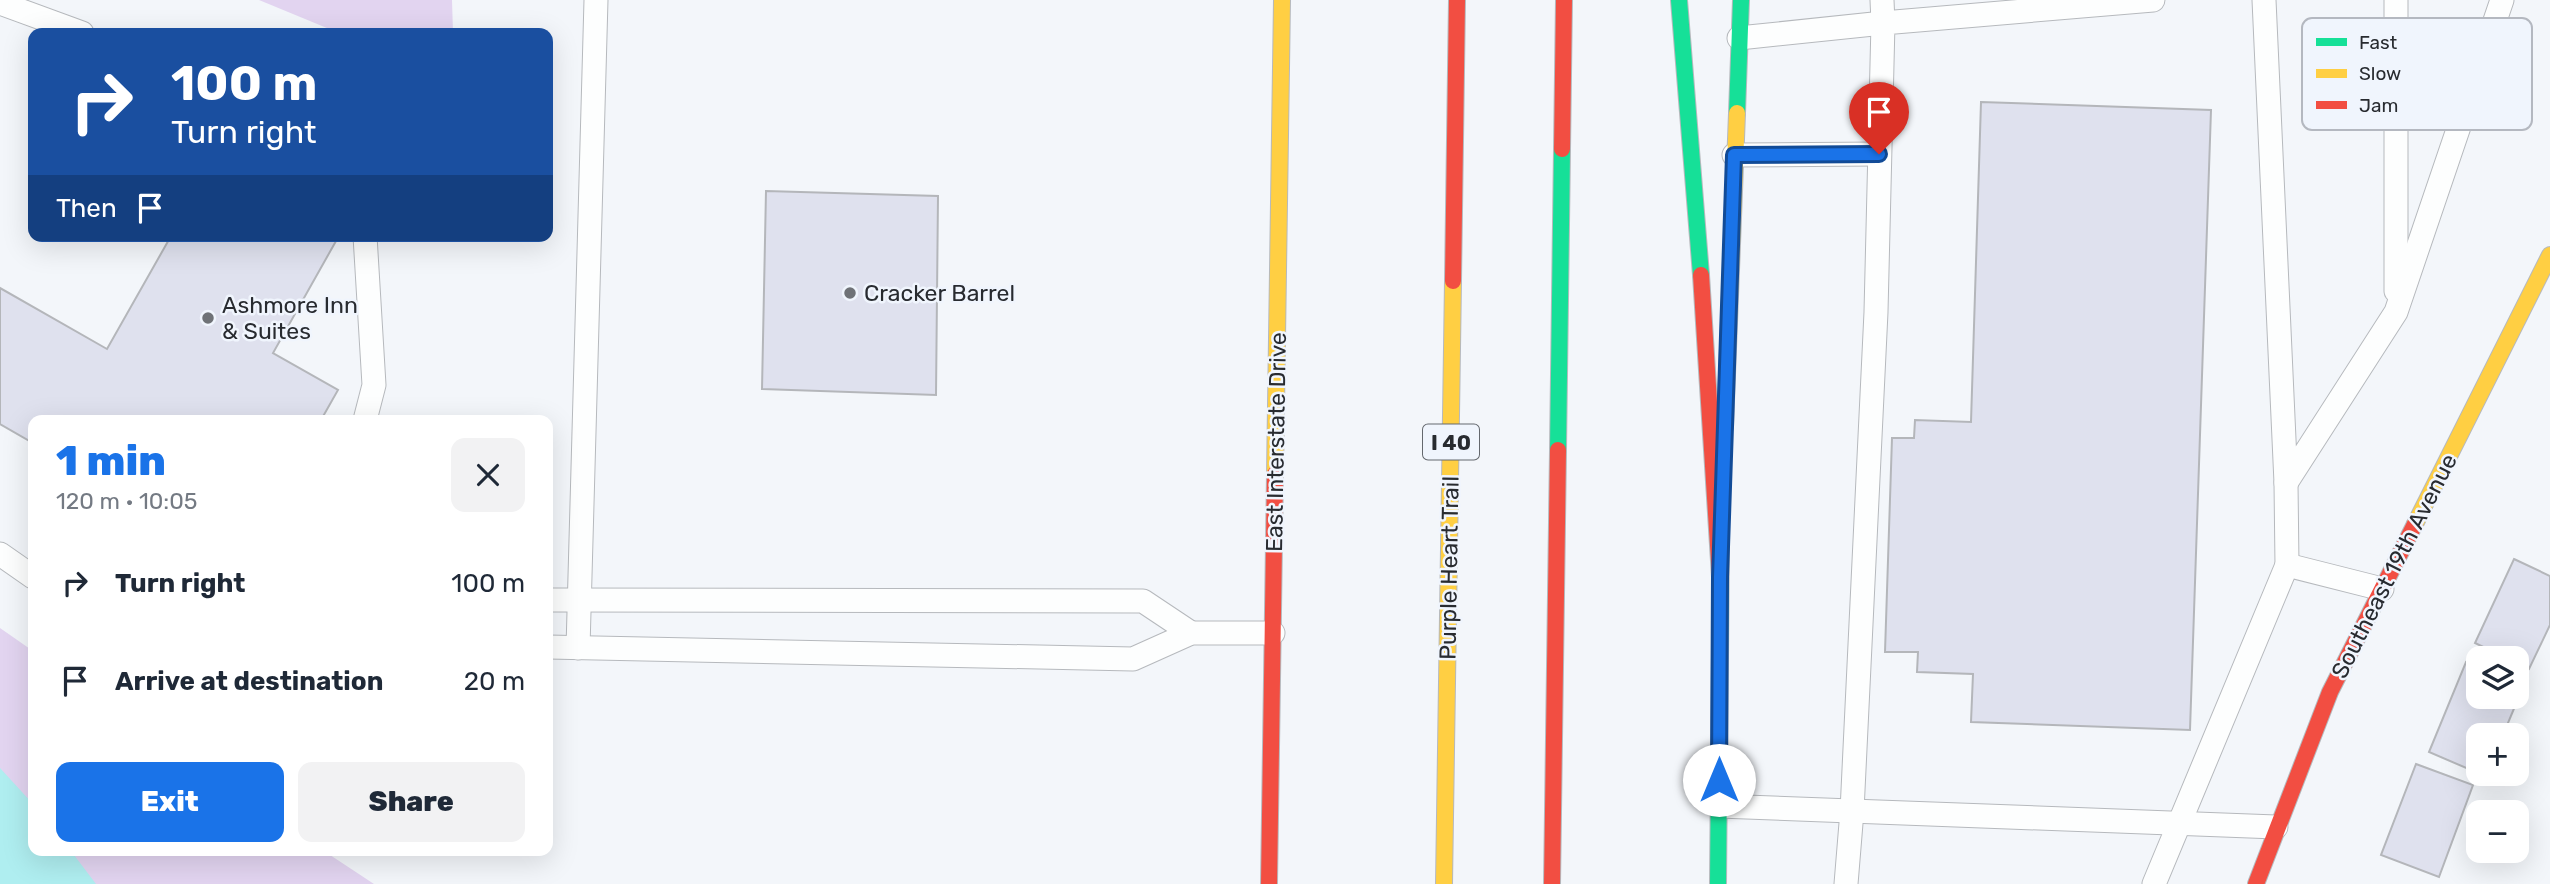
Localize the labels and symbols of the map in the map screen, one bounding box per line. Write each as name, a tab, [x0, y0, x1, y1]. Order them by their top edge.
legend	[2302, 18, 2532, 130]
text: Fast	[2359, 31, 2398, 54]
text: Slow	[2359, 62, 2401, 85]
pin	[1849, 82, 1909, 154]
text: Jam	[2359, 94, 2398, 117]
place label: Cracker Barrel	[864, 279, 1015, 307]
marker: Cracker Barrel	[842, 285, 858, 301]
place label: Ashmore Inn & Suites	[222, 291, 358, 345]
marker: Ashmore Inn & Suites	[200, 310, 216, 326]
street label: East Interstate Drive	[1260, 332, 1292, 552]
road number: I 40	[1423, 424, 1479, 460]
street label: Southeast 19th Avenue	[2325, 449, 2463, 683]
street label: Purple Heart Trail	[1433, 476, 1465, 660]
position arrow	[1682, 743, 1756, 817]

